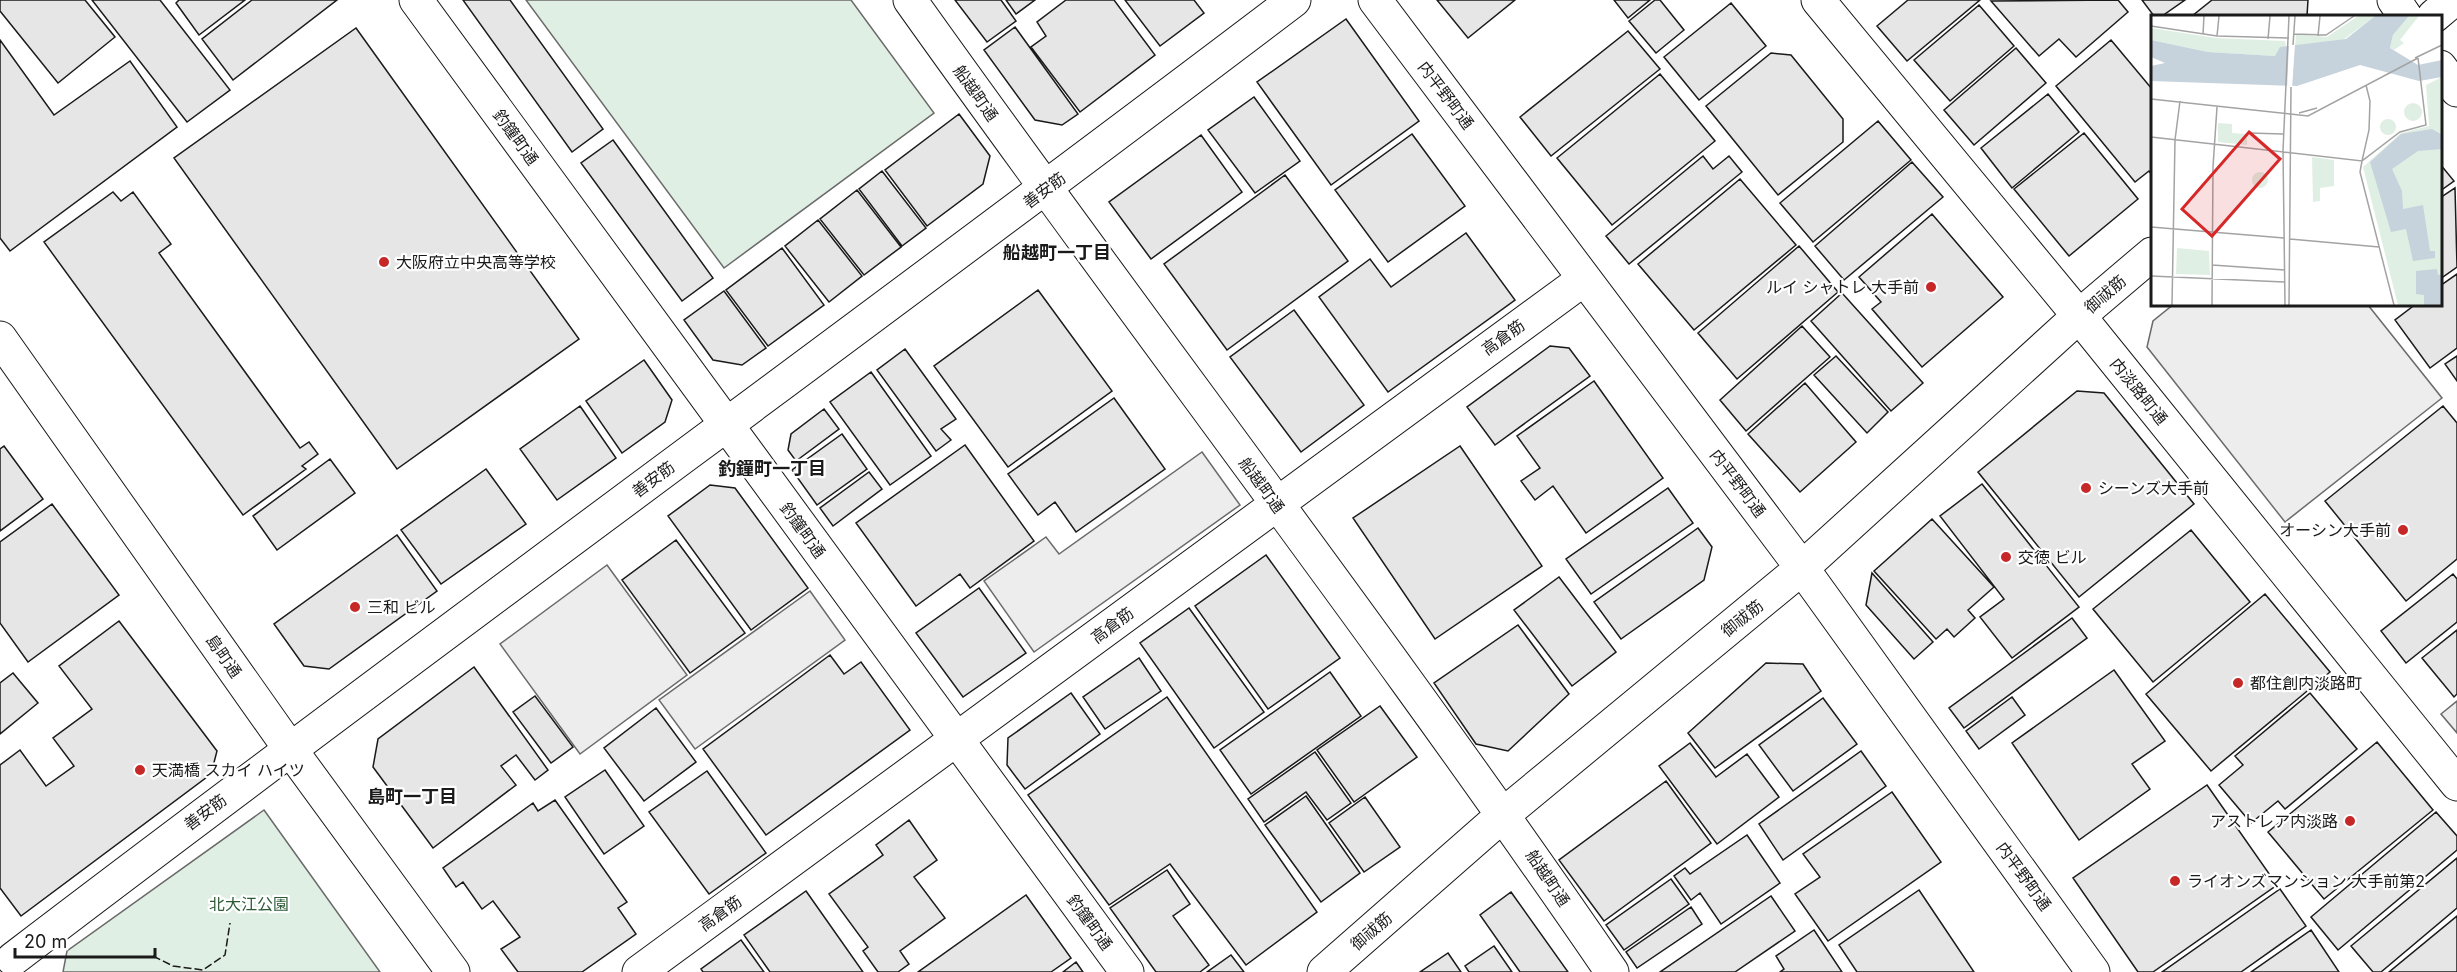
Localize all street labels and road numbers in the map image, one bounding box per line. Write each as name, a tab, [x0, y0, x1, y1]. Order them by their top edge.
street label: 内平野町通	[1414, 57, 1478, 133]
street label: 船越町通	[949, 61, 1003, 125]
street label: 釣鐘町通	[489, 105, 543, 169]
street label: 善安筋	[1019, 168, 1069, 212]
street label: 御祓筋	[2080, 271, 2130, 317]
street label: 高倉筋	[1478, 315, 1528, 359]
street label: 内淡路町通	[2106, 354, 2172, 428]
street label: 内平野町通	[1706, 445, 1770, 521]
street label: 船越町通	[1235, 453, 1289, 517]
street label: 善安筋	[628, 457, 678, 501]
street label: 釣鐘町通	[776, 498, 830, 562]
street label: 御祓筋	[1717, 595, 1767, 641]
street label: 高倉筋	[1087, 603, 1137, 647]
street label: 島町通	[202, 631, 246, 681]
street label: 善安筋	[180, 790, 230, 834]
street label: 内平野町通	[1992, 838, 2056, 914]
street label: 船越町通	[1522, 846, 1574, 910]
street label: 釣鐘町通	[1063, 890, 1117, 954]
street label: 高倉筋	[695, 891, 745, 935]
street label: 御祓筋	[1346, 908, 1396, 954]

